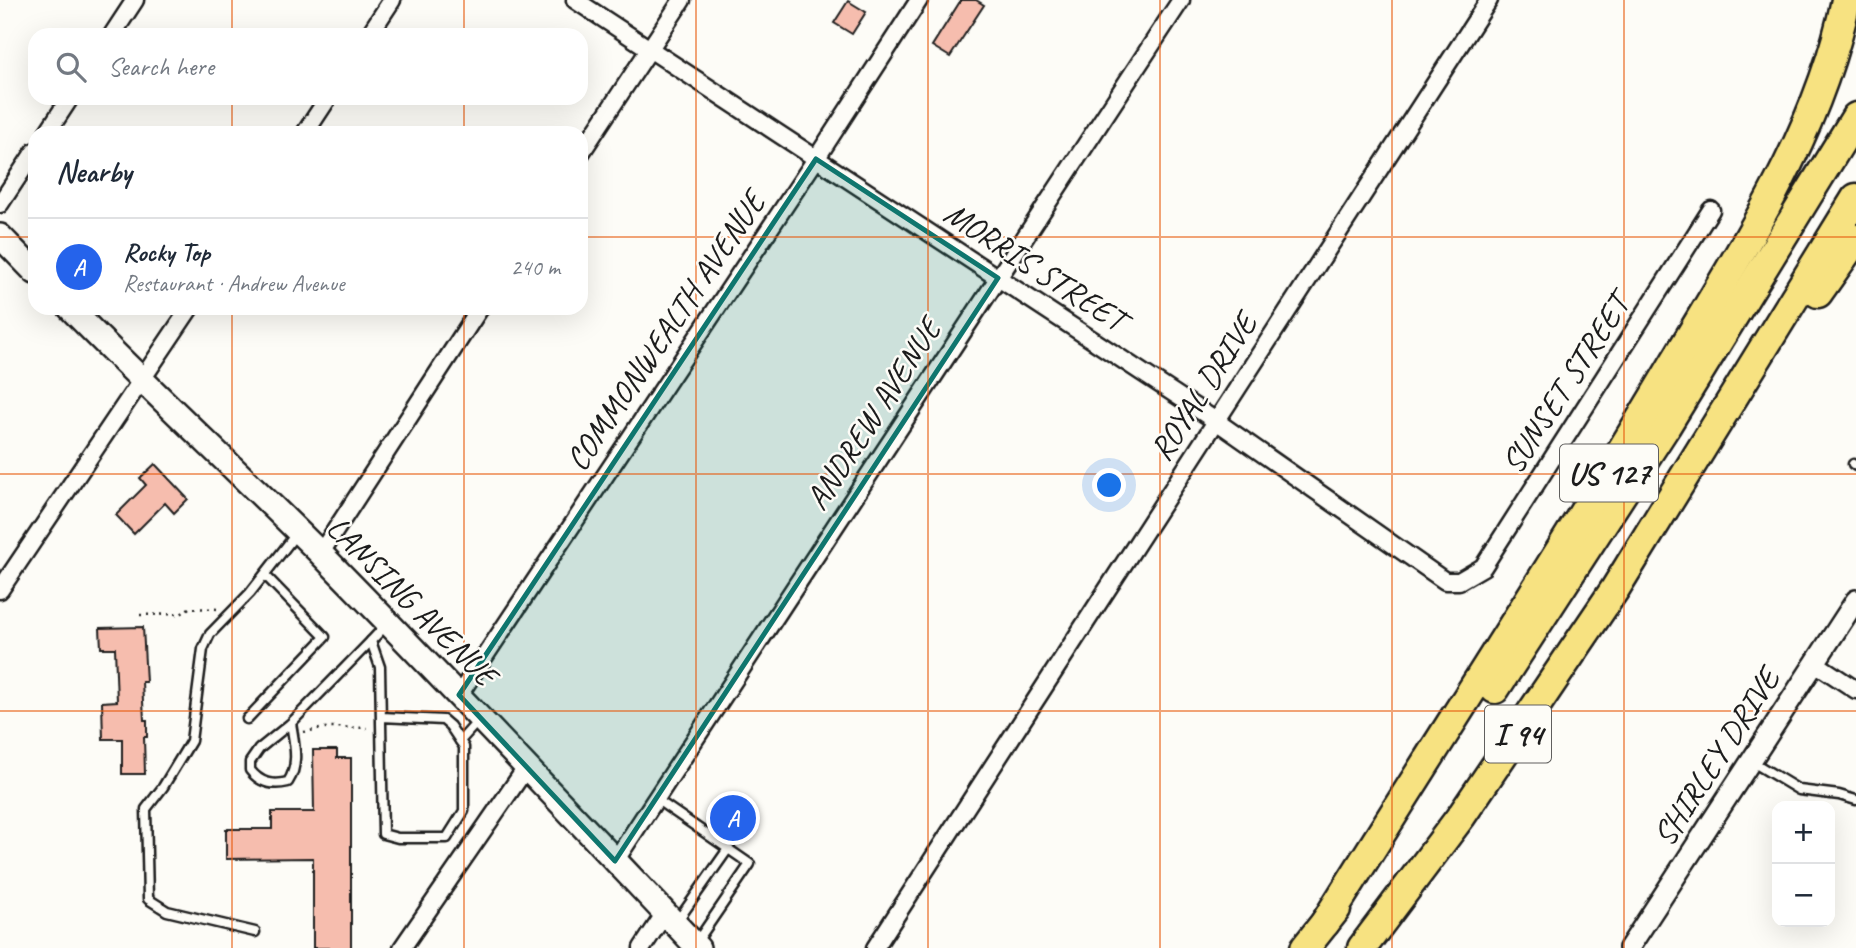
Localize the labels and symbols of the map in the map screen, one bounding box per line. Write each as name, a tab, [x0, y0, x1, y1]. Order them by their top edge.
street label: COMMONWEALTH AVENUE	[556, 180, 776, 479]
street label: MORRIS STREET	[936, 192, 1140, 344]
street label: SUNSET STREET	[1492, 280, 1643, 481]
street label: ROYAL DRIVE	[1140, 302, 1269, 468]
street label: ANDREW AVENUE	[796, 307, 953, 518]
road number: US 127	[1560, 444, 1658, 502]
your location	[1092, 468, 1126, 502]
street label: LANSING AVENUE	[318, 507, 509, 698]
street label: SHIRLEY DRIVE	[1643, 657, 1791, 854]
road number: I 94	[1485, 706, 1551, 762]
pin: A	[710, 792, 756, 844]

